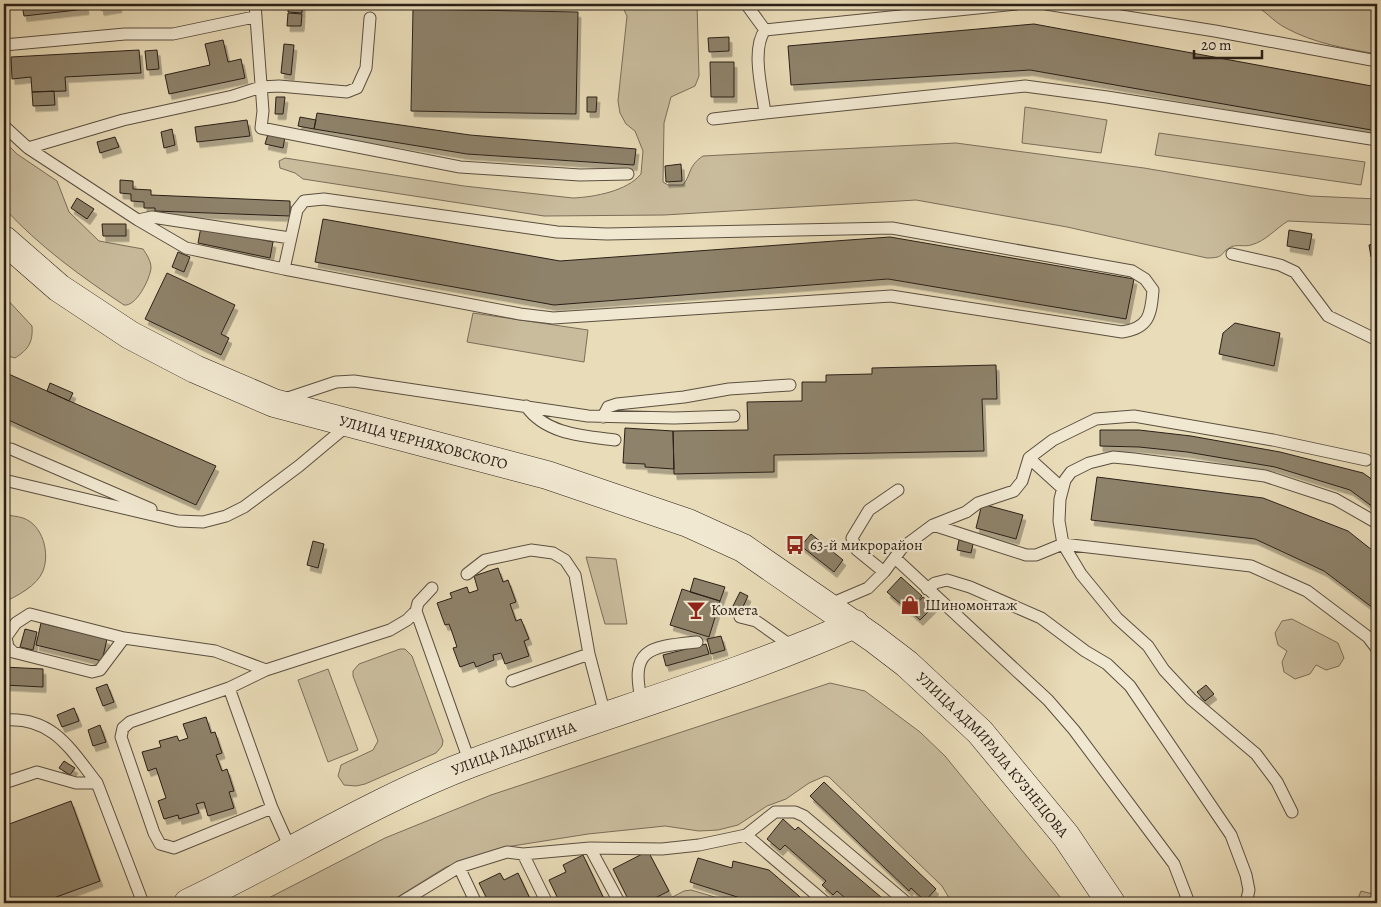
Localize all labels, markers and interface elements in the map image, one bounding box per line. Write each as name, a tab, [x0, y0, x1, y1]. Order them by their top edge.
scale bar	[1194, 28, 1261, 60]
text: 20 m	[1201, 35, 1232, 55]
street label: УЛИЦА ЧЕРНЯХОВСКОГО	[337, 411, 510, 474]
bus stop icon: 63-й микрорайон	[784, 534, 806, 556]
place label: 63-й микрорайон	[810, 535, 923, 555]
shop icon: Шиномонтаж	[899, 594, 921, 616]
place label: Шиномонтаж	[925, 595, 1017, 615]
bar icon: Комета	[685, 599, 707, 621]
place label: Комета	[711, 600, 758, 620]
street label: УЛИЦА АДМИРАЛА КУЗНЕЦОВА	[912, 668, 1073, 842]
street label: УЛИЦА ЛАДЫГИНА	[448, 717, 579, 780]

